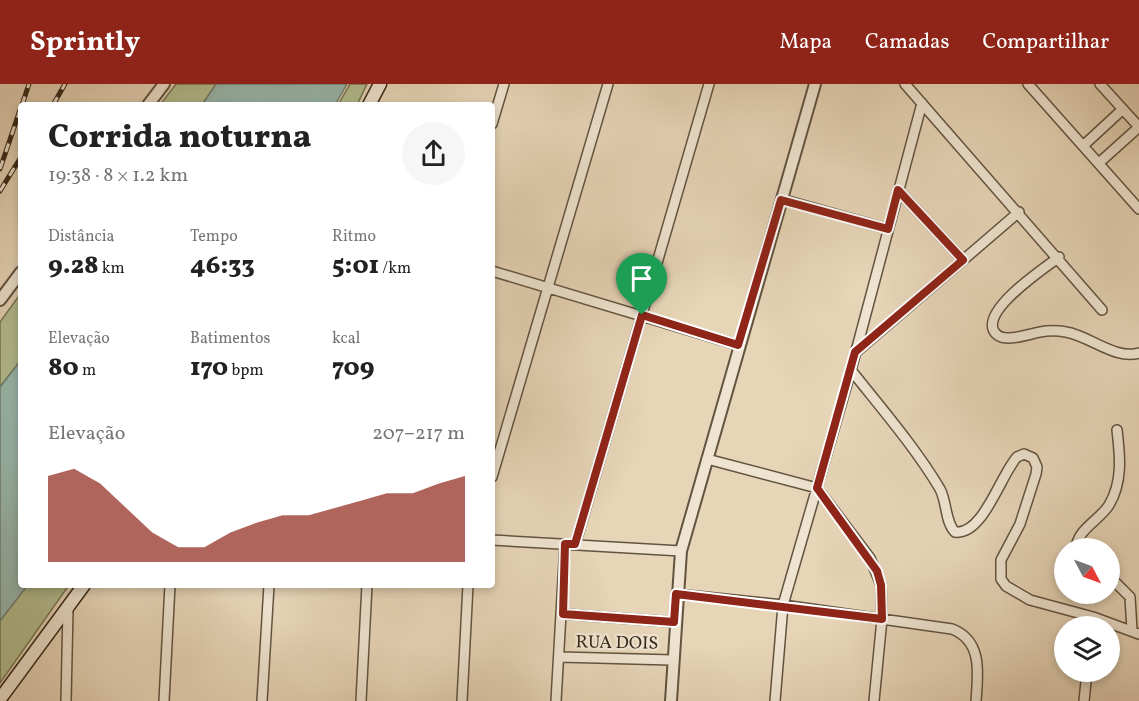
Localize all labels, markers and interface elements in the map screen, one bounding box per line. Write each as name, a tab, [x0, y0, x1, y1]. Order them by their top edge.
text: Sprintly	[30, 23, 140, 62]
text: Mapa	[779, 28, 832, 57]
text: Camadas	[865, 28, 949, 57]
text: Compartilhar	[982, 28, 1109, 57]
text: Corrida noturna	[48, 116, 312, 162]
button: share	[402, 122, 465, 185]
text: 19:38 · 8 × 1.2 km	[48, 162, 188, 190]
text: Distância	[48, 226, 114, 248]
text: Tempo	[190, 226, 238, 248]
text: Ritmo	[332, 226, 376, 248]
text: 9.28	[48, 248, 99, 284]
text: 46:33	[190, 248, 255, 284]
text: 5:01	[332, 248, 379, 284]
pin	[616, 253, 667, 315]
text: km	[99, 258, 125, 280]
text: /km	[379, 258, 411, 280]
icon: arrive	[625, 262, 658, 295]
text: Elevação	[48, 328, 110, 350]
text: Batimentos	[190, 328, 270, 350]
text: kcal	[332, 328, 360, 350]
text: 80	[48, 350, 79, 386]
text: 170	[190, 350, 228, 386]
text: 709	[332, 350, 374, 386]
text: m	[79, 360, 96, 382]
text: bpm	[228, 360, 264, 382]
text: Elevação	[48, 420, 125, 448]
text: 207–217 m	[372, 420, 465, 448]
north arrow	[1054, 538, 1120, 604]
map controls	[1054, 538, 1120, 682]
button: layers	[1054, 616, 1120, 682]
street label: RUA DOIS	[575, 630, 658, 657]

